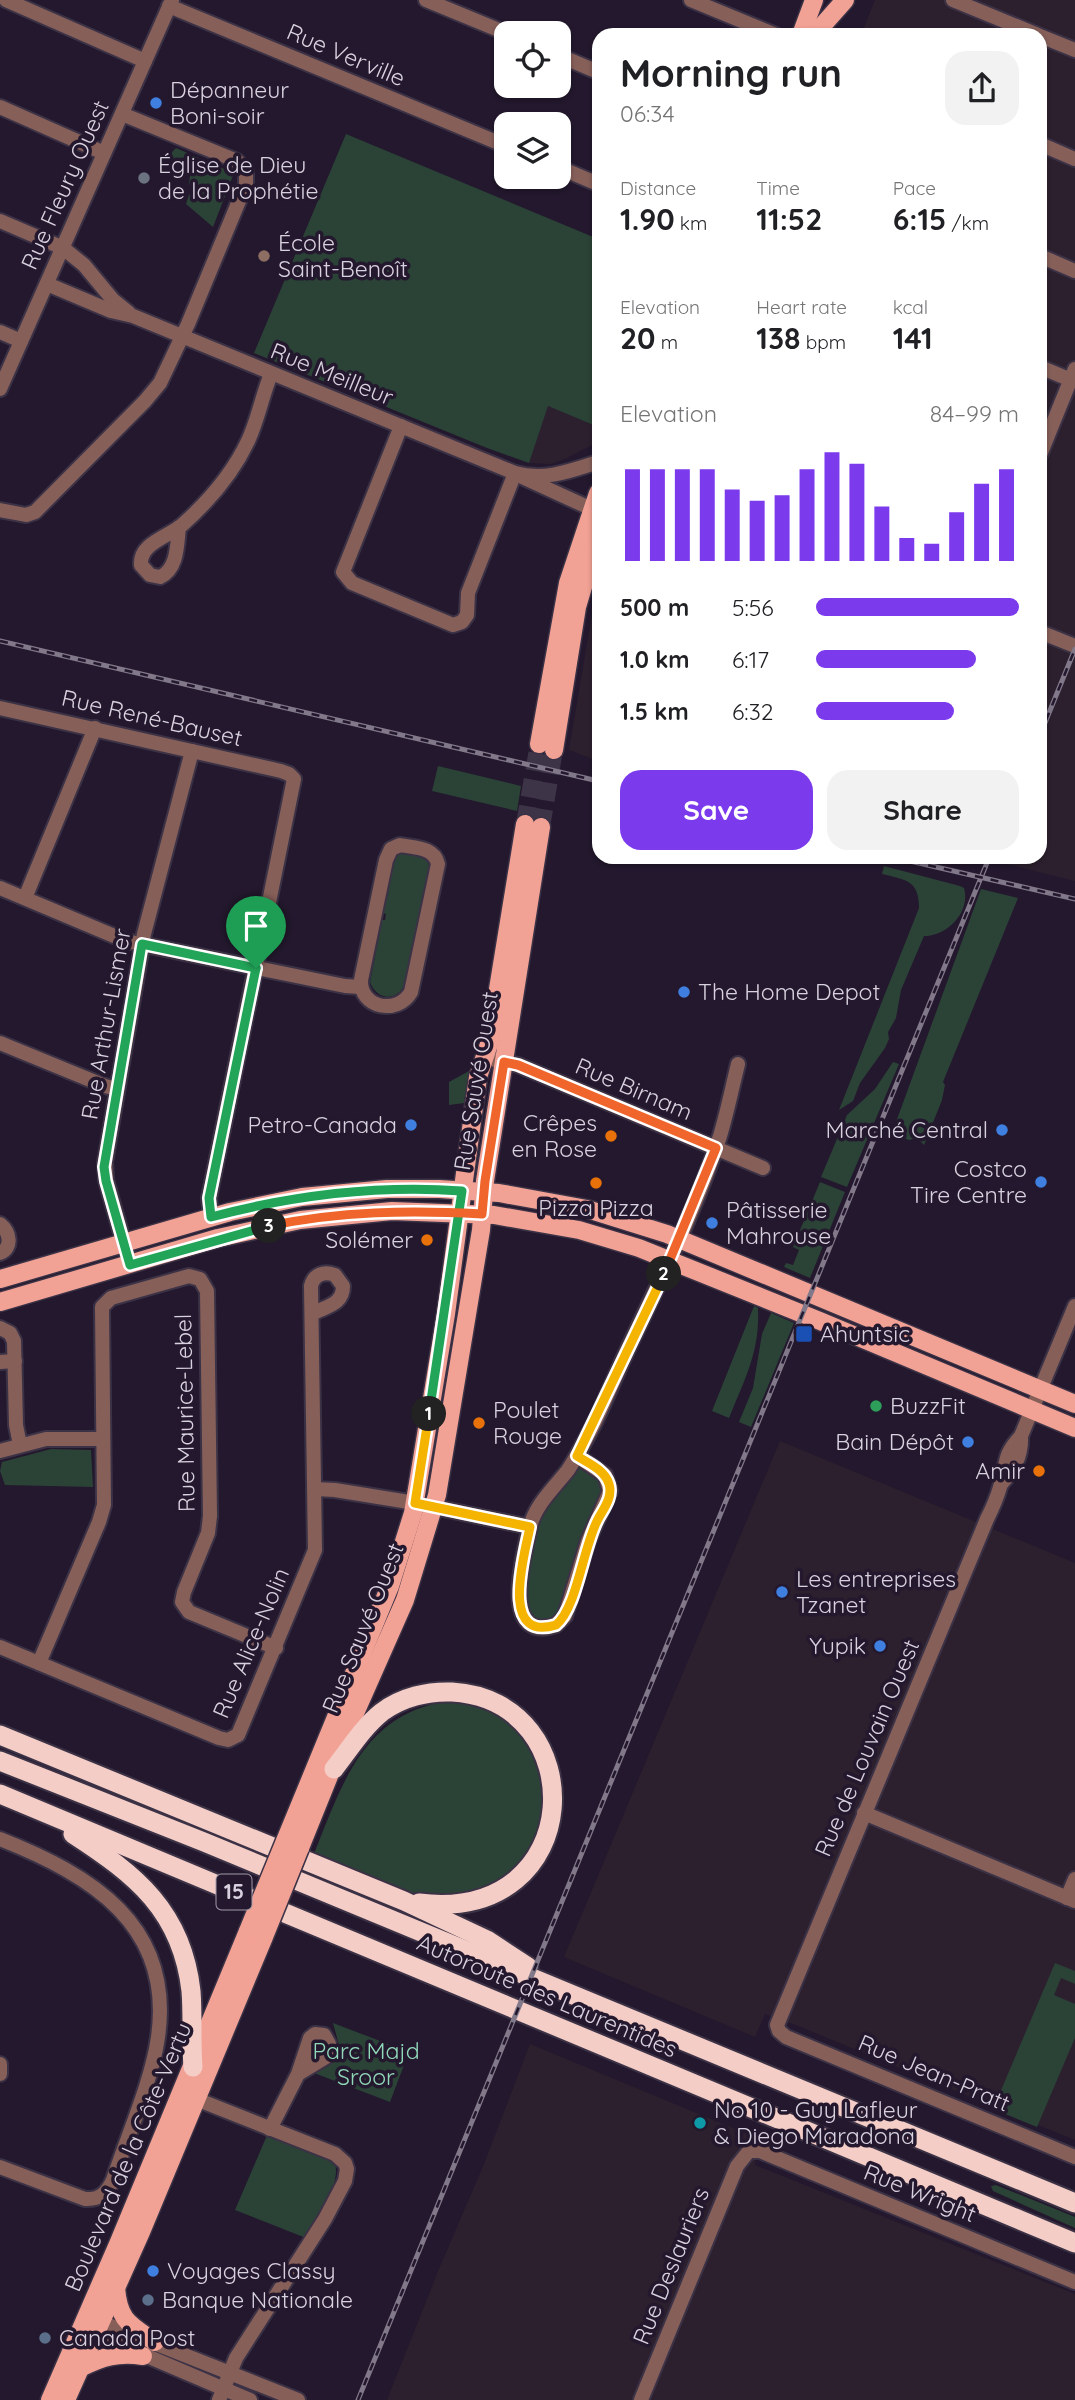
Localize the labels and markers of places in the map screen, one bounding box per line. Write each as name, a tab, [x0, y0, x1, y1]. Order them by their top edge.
place label: Dépanneur Boni-soir	[170, 75, 289, 130]
marker: Dépanneur Boni-soir	[148, 95, 164, 111]
place label: Église de Dieu de la Prophétie	[158, 150, 318, 205]
marker: Église de Dieu de la Prophétie	[136, 170, 152, 186]
place label: École Saint-Benoît	[278, 228, 408, 283]
marker: École Saint-Benoît	[256, 248, 272, 264]
pin	[226, 896, 286, 968]
place label: The Home Depot	[698, 977, 880, 1006]
marker: The Home Depot	[676, 984, 692, 1000]
place label: Crêpes en Rose	[511, 1108, 597, 1163]
place label: Petro-Canada	[247, 1110, 397, 1139]
place label: Marché Central	[826, 1115, 988, 1144]
marker: Petro-Canada	[403, 1117, 419, 1133]
marker: Marché Central	[994, 1122, 1010, 1138]
marker: Crêpes en Rose	[603, 1128, 619, 1144]
place label: Costco Tire Centre	[910, 1154, 1027, 1209]
marker: Costco Tire Centre	[1033, 1174, 1049, 1190]
marker: Pizza Pizza	[588, 1175, 604, 1191]
place label: Pizza Pizza	[538, 1193, 654, 1222]
place label: Pâtisserie Mahrouse	[726, 1195, 831, 1250]
pin: 3	[252, 1208, 286, 1244]
marker: Pâtisserie Mahrouse	[704, 1215, 720, 1231]
place label: Solémer	[325, 1225, 413, 1254]
marker: Solémer	[419, 1232, 435, 1248]
pin: 2	[646, 1256, 682, 1292]
place label: Ahuntsic	[820, 1319, 910, 1348]
marker: Ahuntsic	[794, 1324, 814, 1344]
place label: BuzzFit	[890, 1391, 966, 1420]
place label: Poulet Rouge	[493, 1395, 562, 1450]
pin: 1	[412, 1396, 446, 1432]
marker: BuzzFit	[868, 1398, 884, 1414]
marker: Poulet Rouge	[471, 1415, 487, 1431]
place label: Bain Dépôt	[835, 1427, 954, 1456]
marker: Bain Dépôt	[960, 1434, 976, 1450]
place label: Amir	[975, 1456, 1025, 1485]
marker: Amir	[1031, 1463, 1047, 1479]
place label: Les entreprises Tzanet	[796, 1564, 956, 1619]
marker: Les entreprises Tzanet	[774, 1584, 790, 1600]
place label: Yupik	[809, 1631, 866, 1660]
marker: Yupik	[872, 1638, 888, 1654]
place label: No 10 - Guy Lafleur & Diego Maradona	[714, 2095, 918, 2150]
marker: No 10 - Guy Lafleur & Diego Maradona	[692, 2115, 708, 2131]
place label: Voyages Classy	[167, 2256, 336, 2285]
marker: Voyages Classy	[145, 2263, 161, 2279]
place label: Banque Nationale	[162, 2285, 353, 2314]
marker: Banque Nationale	[140, 2292, 156, 2308]
place label: Canada Post	[59, 2323, 196, 2352]
marker: Canada Post	[37, 2330, 53, 2346]

